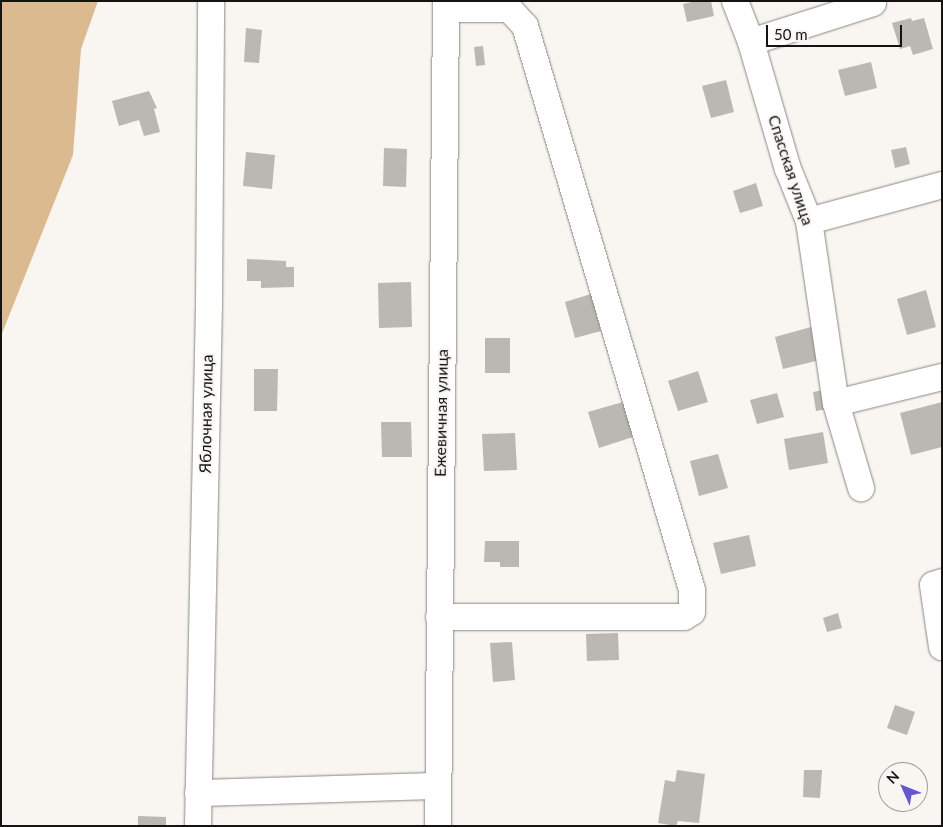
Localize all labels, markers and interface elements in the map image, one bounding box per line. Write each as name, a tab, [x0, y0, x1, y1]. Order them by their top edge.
scale bar	[768, 15, 904, 47]
text: 50 m	[774, 25, 808, 43]
street label: Спасская улица	[764, 113, 818, 227]
street label: Ежевичная улица	[430, 349, 452, 477]
street label: Яблочная улица	[195, 354, 217, 474]
north arrow	[878, 762, 928, 812]
text: N	[883, 767, 902, 787]

